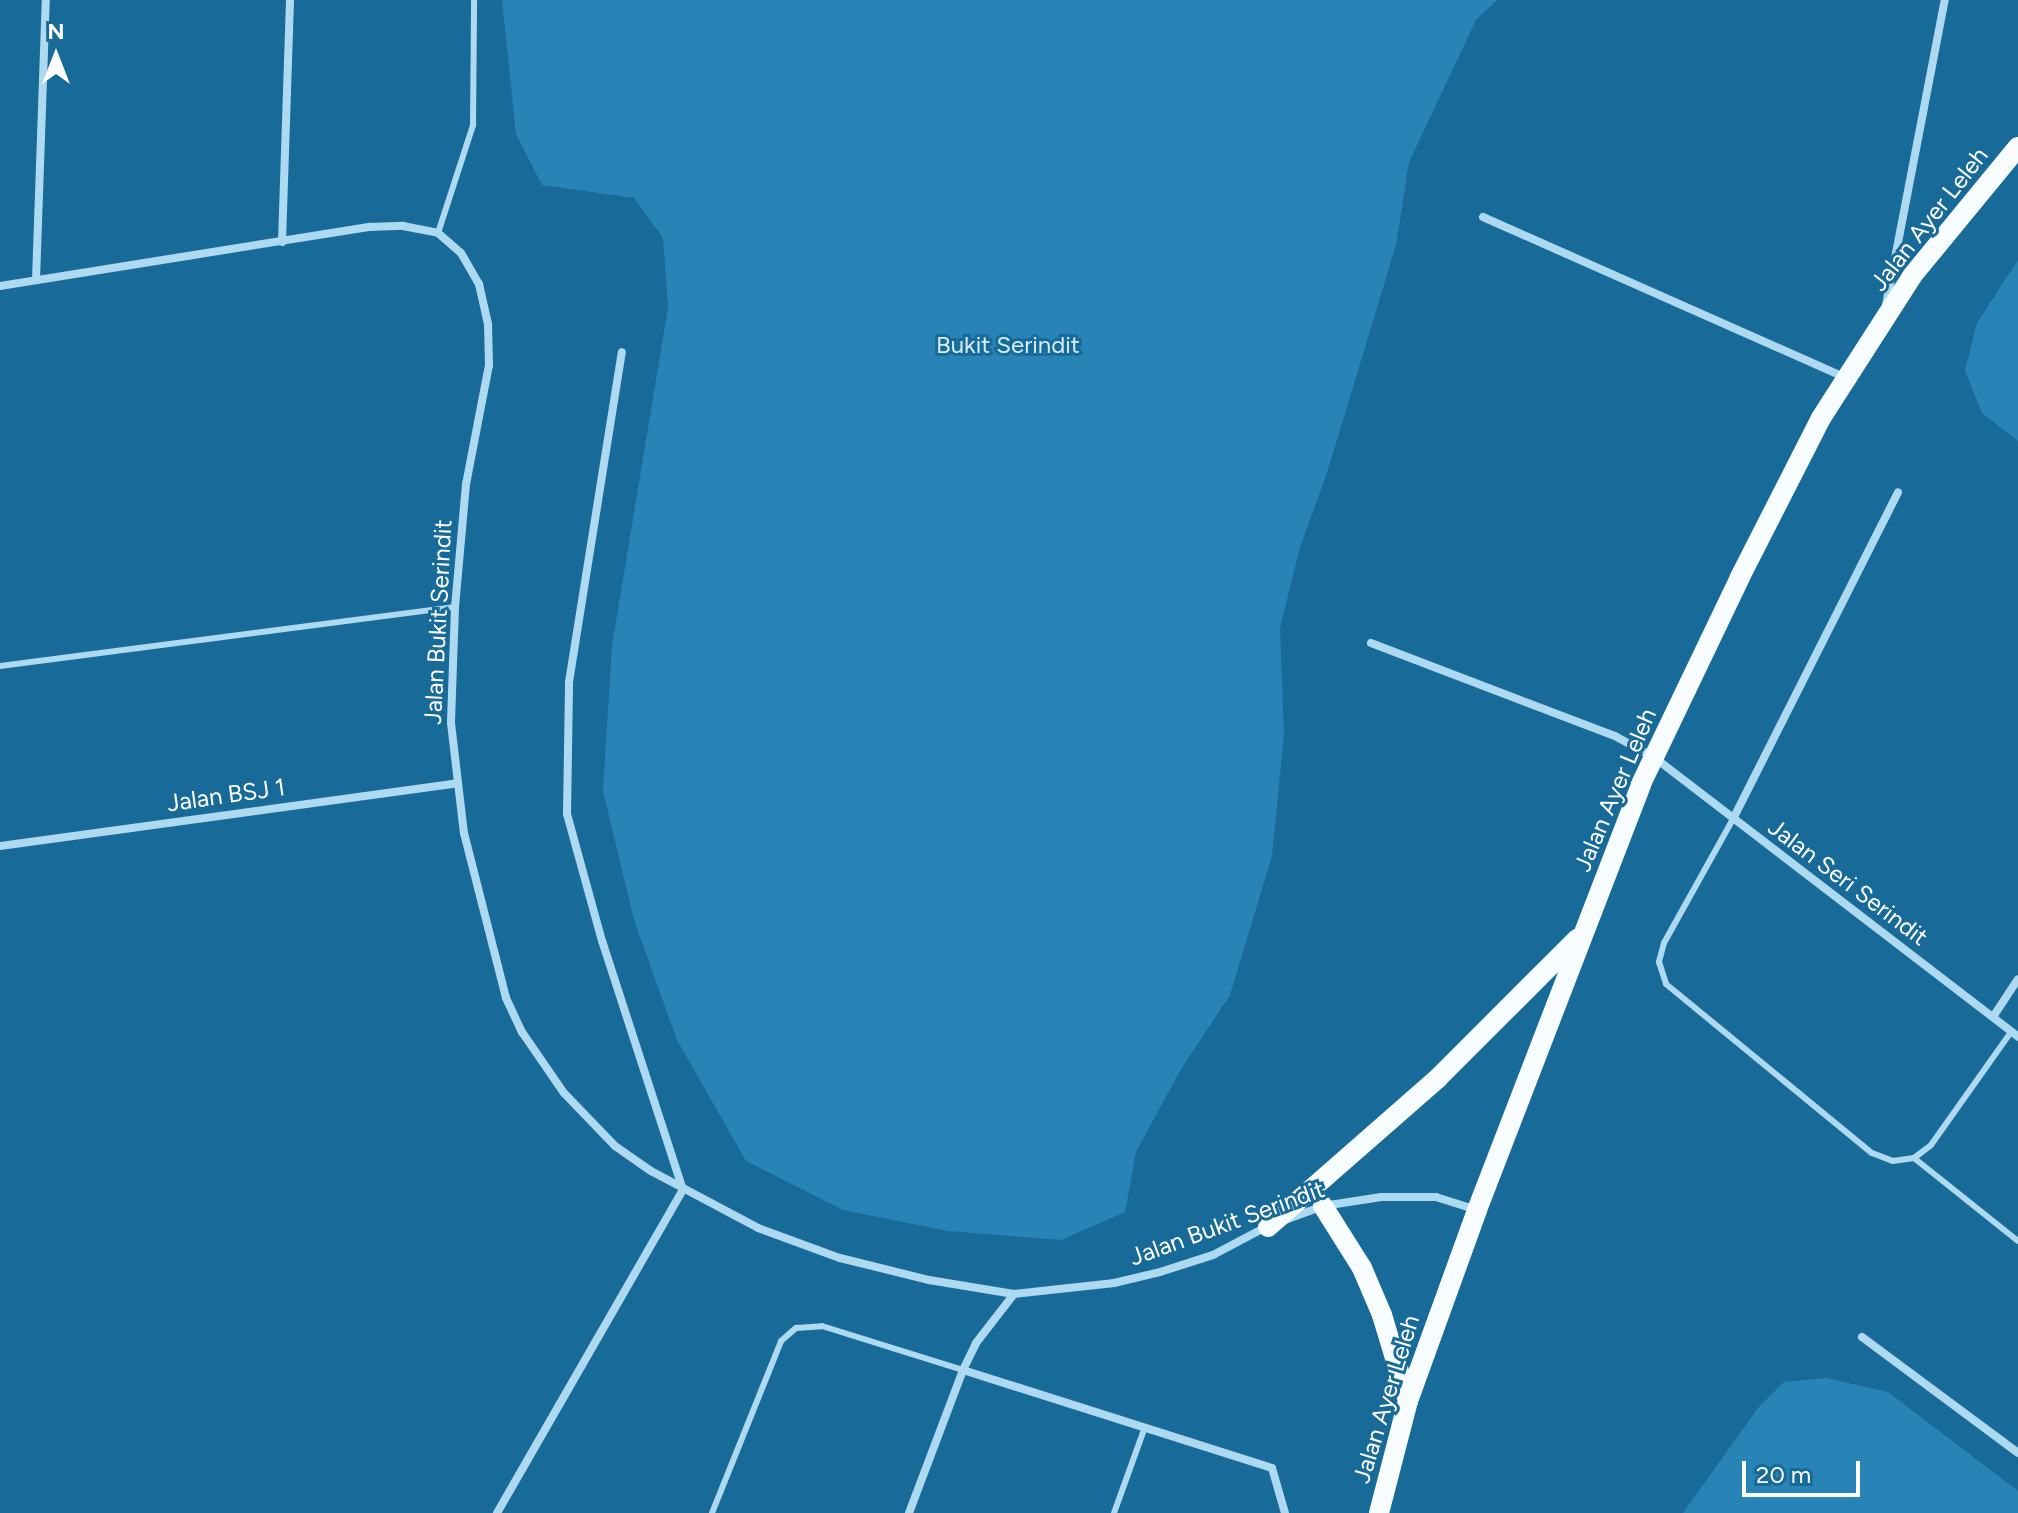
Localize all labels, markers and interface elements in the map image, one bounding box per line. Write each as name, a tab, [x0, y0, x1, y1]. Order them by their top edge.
north arrow	[16, 16, 96, 96]
text: N	[47, 18, 65, 45]
street label: Jalan Ayer Leleh	[1864, 141, 1994, 297]
park label: Bukit Serindit	[936, 331, 1080, 359]
street label: Jalan Bukit Serindit	[418, 519, 458, 725]
street label: Jalan Ayer Leleh	[1568, 704, 1662, 876]
street label: Jalan BSJ 1	[165, 772, 287, 818]
street label: Jalan Seri Serindit	[1762, 813, 1934, 951]
street label: Jalan Bukit Serindit	[1126, 1174, 1328, 1272]
street label: Jalan Ayer Leleh	[1347, 1311, 1425, 1487]
scale bar	[1746, 1445, 1864, 1495]
text: 20 m	[1756, 1460, 1811, 1489]

